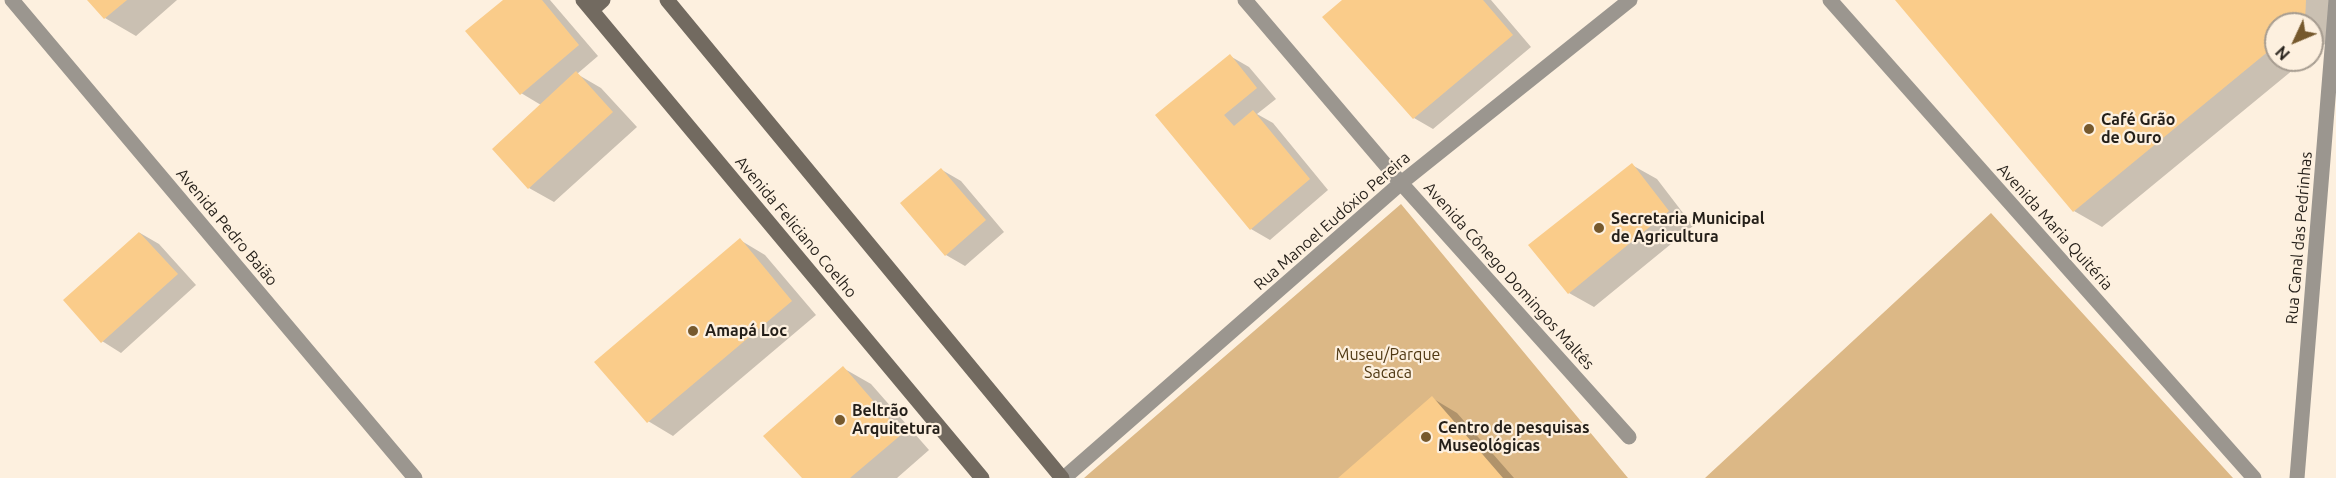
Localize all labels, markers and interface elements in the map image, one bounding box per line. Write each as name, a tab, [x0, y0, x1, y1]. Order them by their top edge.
north arrow	[2264, 12, 2324, 72]
text: N	[2272, 43, 2293, 64]
place label: Café Grão de Ouro	[2101, 110, 2175, 148]
marker: Café Grão de Ouro	[2082, 122, 2096, 136]
street label: Rua Manoel Eudóxio Pereira	[1250, 148, 1414, 294]
street label: Rua Canal das Pedrinhas	[2282, 151, 2316, 325]
street label: Avenida Feliciano Coelho	[731, 152, 861, 302]
street label: Avenida Maria Quitéria	[1993, 160, 2117, 294]
street label: Avenida Pedro Baião	[172, 164, 282, 290]
street label: Avenida Cônego Domingos Maltês	[1420, 178, 1598, 374]
place label: Secretaria Municipal de Agricultura	[1611, 209, 1764, 247]
marker: Secretaria Municipal de Agricultura	[1592, 221, 1606, 235]
place label: Amapá Loc	[705, 321, 787, 341]
marker: Amapá Loc	[686, 324, 700, 338]
park label: Museu/Parque Sacaca	[1336, 345, 1440, 383]
place label: Beltrão Arquitetura	[852, 401, 940, 439]
marker: Beltrão Arquitetura	[833, 413, 847, 427]
place label: Centro de pesquisas Museológicas	[1438, 418, 1590, 456]
marker: Centro de pesquisas Museológicas	[1419, 430, 1433, 444]

